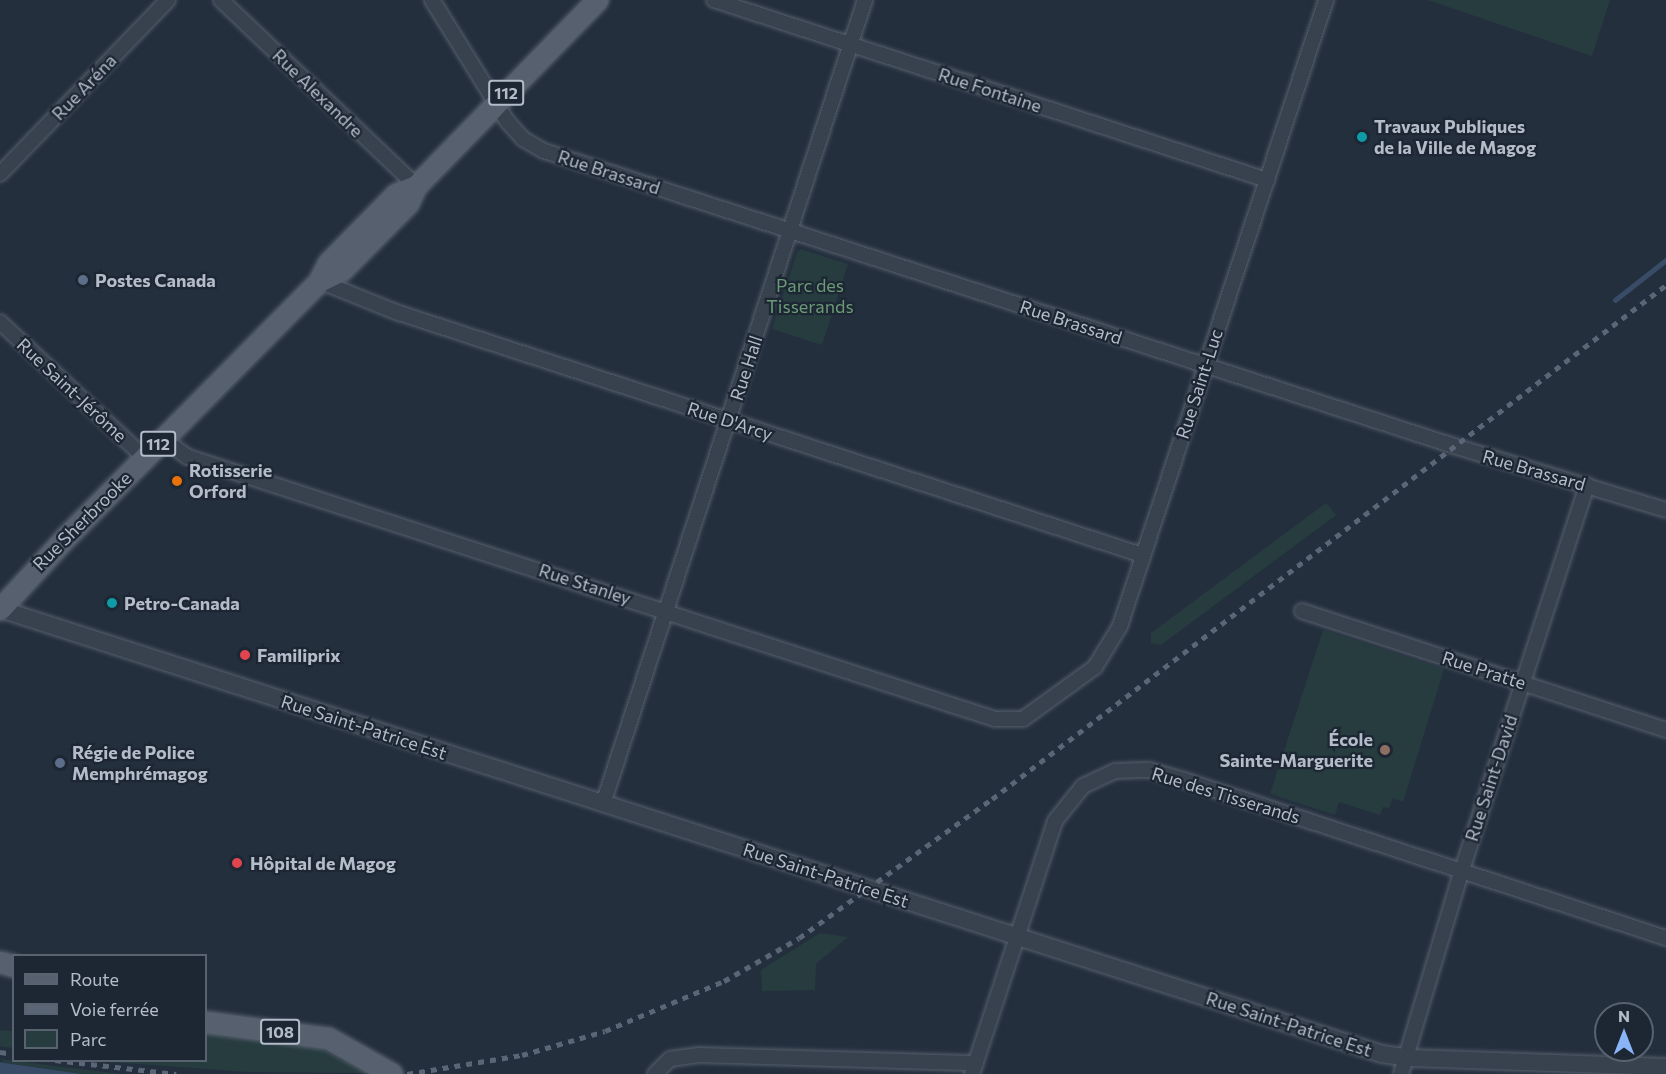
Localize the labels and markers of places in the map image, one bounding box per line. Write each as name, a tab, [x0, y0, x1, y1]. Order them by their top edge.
place label: Travaux Publiques de la Ville de Magog	[1374, 116, 1536, 158]
marker: Travaux Publiques de la Ville de Magog	[1355, 130, 1369, 144]
place label: Postes Canada	[95, 269, 216, 291]
marker: Postes Canada	[76, 273, 90, 287]
place label: Rotisserie Orford	[189, 460, 272, 502]
marker: Rotisserie Orford	[170, 474, 184, 488]
place label: Petro-Canada	[124, 592, 240, 614]
marker: Petro-Canada	[105, 596, 119, 610]
place label: Familiprix	[257, 644, 340, 666]
marker: Familiprix	[238, 648, 252, 662]
place label: École Sainte-Marguerite	[1220, 729, 1373, 771]
place label: Régie de Police Memphrémagog	[72, 742, 208, 784]
marker: École Sainte-Marguerite	[1378, 743, 1392, 757]
marker: Régie de Police Memphrémagog	[53, 756, 67, 770]
place label: Hôpital de Magog	[250, 852, 396, 874]
marker: Hôpital de Magog	[228, 854, 246, 872]

